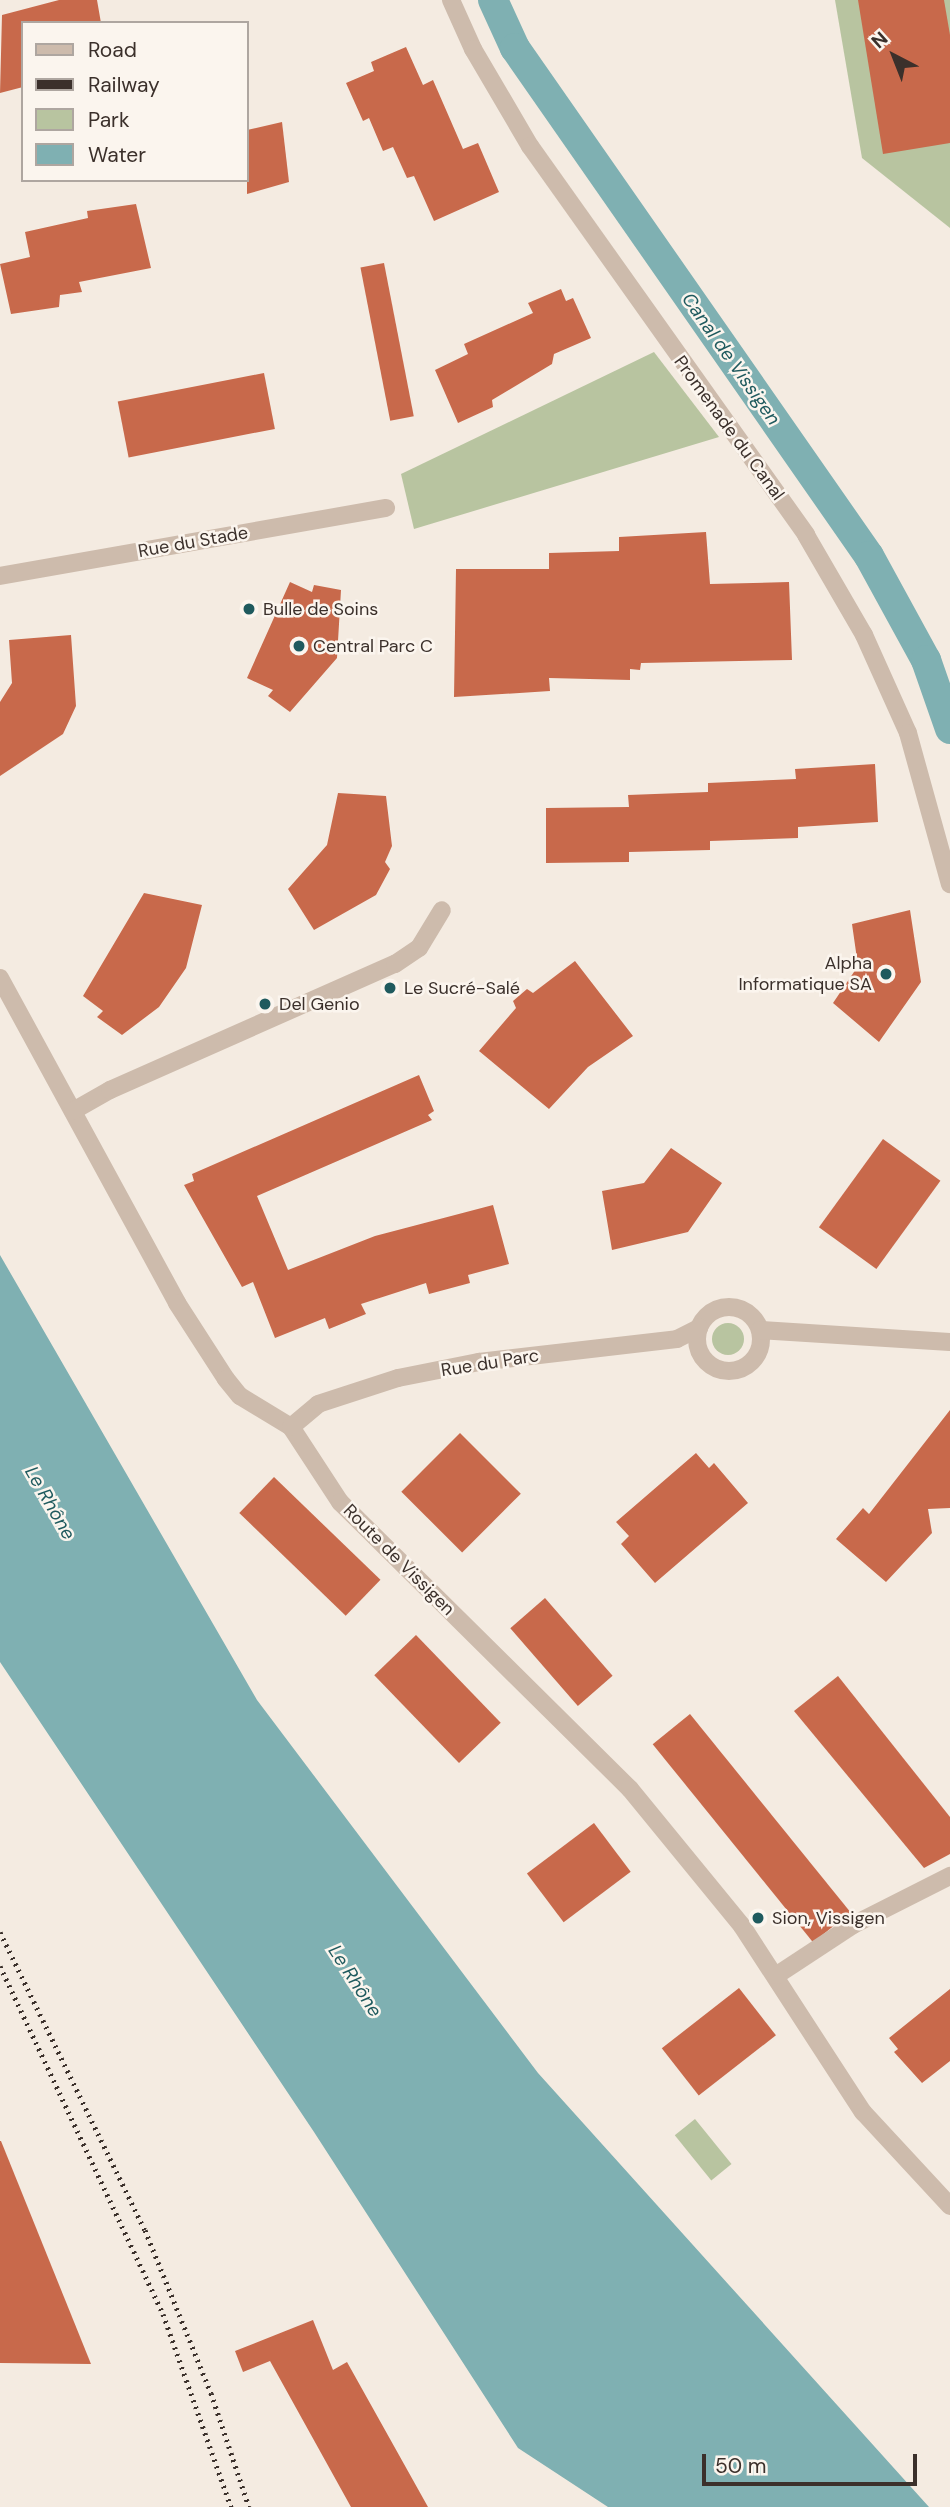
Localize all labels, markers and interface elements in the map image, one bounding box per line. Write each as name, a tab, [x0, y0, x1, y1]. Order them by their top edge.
legend	[21, 21, 248, 182]
north arrow	[859, 21, 929, 91]
text: N	[866, 26, 893, 54]
text: Road	[88, 36, 137, 64]
text: Railway	[88, 71, 160, 99]
text: Park	[88, 106, 129, 134]
text: Water	[88, 141, 146, 169]
water label: Canal de Vissigen	[677, 289, 785, 429]
street label: Promenade du Canal	[669, 352, 789, 504]
street label: Rue du Stade	[136, 522, 250, 562]
place label: Bulle de Soins	[263, 598, 378, 620]
marker: Bulle de Soins	[241, 601, 257, 617]
place label: Central Parc C	[313, 635, 433, 657]
marker: Central Parc C	[291, 638, 307, 654]
place label: Alpha Informatique SA	[738, 953, 872, 996]
marker: Alpha Informatique SA	[878, 966, 894, 982]
place label: Le Sucré-Salé	[404, 977, 520, 999]
marker: Le Sucré-Salé	[382, 980, 398, 996]
place label: Del Genio	[279, 993, 360, 1015]
marker: Del Genio	[257, 996, 273, 1012]
street label: Rue du Parc	[439, 1345, 541, 1381]
water label: Le Rhône	[20, 1462, 80, 1544]
street label: Route de Vissigen	[339, 1500, 459, 1620]
place label: Sion, Vissigen	[772, 1907, 885, 1929]
marker: Sion, Vissigen	[750, 1910, 766, 1926]
water label: Le Rhône	[323, 1941, 387, 2021]
scale bar	[705, 2440, 920, 2484]
text: 50 m	[715, 2452, 766, 2480]

